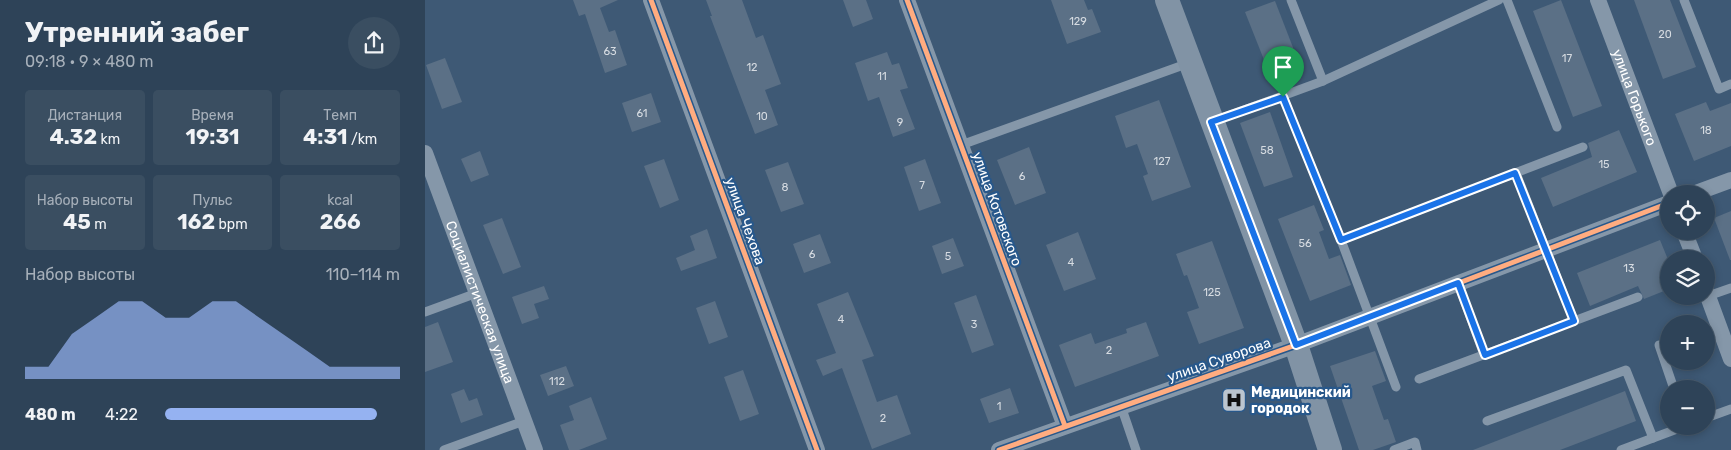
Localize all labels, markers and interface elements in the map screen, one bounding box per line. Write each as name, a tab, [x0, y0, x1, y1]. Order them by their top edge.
house number: 129	[1069, 15, 1087, 28]
text: Утренний забег	[25, 16, 249, 49]
button: share	[348, 17, 400, 69]
house number: 20	[1658, 28, 1672, 41]
house number: 63	[603, 45, 617, 58]
pin	[1262, 46, 1304, 97]
street label: улица Горького	[1609, 47, 1661, 148]
text: 09:18 · 9 × 480 m	[25, 52, 154, 71]
house number: 17	[1562, 52, 1573, 65]
icon: arrive	[1269, 53, 1297, 81]
house number: 12	[746, 61, 758, 74]
house number: 11	[877, 70, 887, 83]
text: Дистанция	[48, 107, 122, 124]
text: Время	[191, 107, 234, 124]
text: Темп	[323, 107, 357, 124]
house number: 61	[636, 107, 648, 120]
house number: 10	[756, 110, 768, 123]
house number: 9	[897, 116, 903, 129]
text: 4.32	[49, 124, 97, 149]
text: 19:31	[185, 124, 240, 149]
text: 4:31	[303, 124, 347, 149]
house number: 18	[1700, 124, 1712, 137]
text: km	[97, 131, 120, 148]
text: /km	[347, 131, 377, 148]
house number: 58	[1260, 144, 1274, 157]
street label: улица Котовского	[968, 150, 1026, 268]
house number: 127	[1154, 155, 1171, 168]
house number: 15	[1598, 158, 1610, 171]
house number: 6	[1019, 170, 1026, 183]
street label: улица Чехова	[721, 175, 769, 267]
house number: 7	[919, 179, 925, 192]
house number: 8	[782, 181, 789, 194]
map controls	[1660, 185, 1715, 435]
button: locate	[1660, 185, 1715, 240]
text: Набор высоты	[37, 192, 133, 209]
text: Пульс	[192, 192, 233, 209]
text: kcal	[327, 192, 353, 209]
text: 45	[63, 209, 91, 234]
text: 162	[177, 209, 215, 234]
text: 266	[320, 209, 361, 234]
text: m	[91, 216, 107, 233]
text: bpm	[215, 216, 248, 233]
street label: Социалистическая улица	[442, 218, 518, 386]
house number: 56	[1298, 237, 1312, 250]
house number: 6	[809, 248, 816, 261]
house number: 5	[945, 250, 952, 263]
button: layers	[1660, 250, 1715, 305]
house number: 4	[1068, 256, 1075, 269]
house number: 13	[1623, 262, 1635, 275]
text: Набор высоты	[25, 265, 135, 284]
text: 110–114 m	[326, 265, 400, 284]
house number: 125	[1203, 286, 1221, 299]
house number: 4	[838, 313, 845, 326]
button: +	[1660, 315, 1715, 370]
house number: 3	[971, 318, 978, 331]
street label: улица Суворова	[1165, 334, 1273, 386]
house number: 2	[1106, 344, 1112, 357]
house number: 112	[549, 375, 565, 388]
button: −	[1660, 380, 1715, 435]
place label: Медицинский городок	[1251, 384, 1351, 417]
hospital icon: Медицинский городок	[1221, 387, 1247, 413]
house number: 1	[997, 400, 1001, 413]
text: 480 m	[25, 405, 76, 424]
text: 4:22	[105, 405, 138, 424]
house number: 2	[880, 412, 886, 425]

